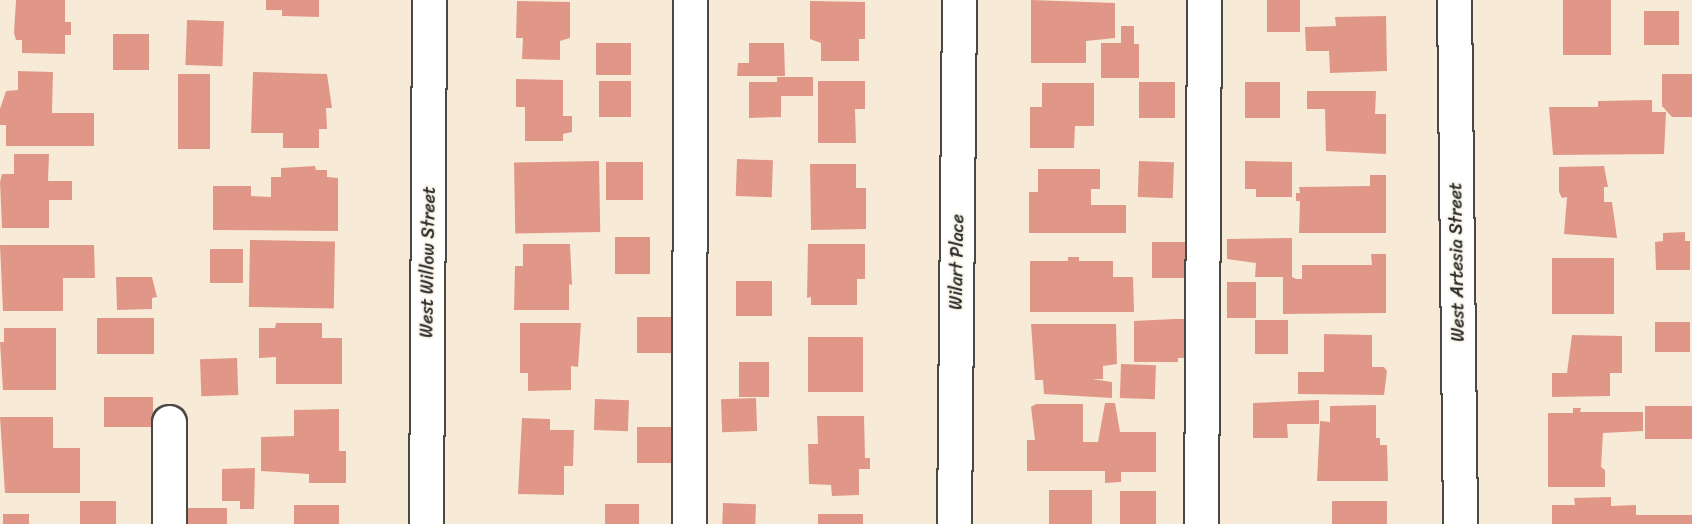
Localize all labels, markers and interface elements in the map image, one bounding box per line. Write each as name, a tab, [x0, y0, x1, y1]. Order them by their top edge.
street label: West Artesia Street	[1445, 183, 1469, 341]
street label: West Willow Street	[416, 186, 440, 338]
street label: Wilart Place	[945, 214, 969, 310]

